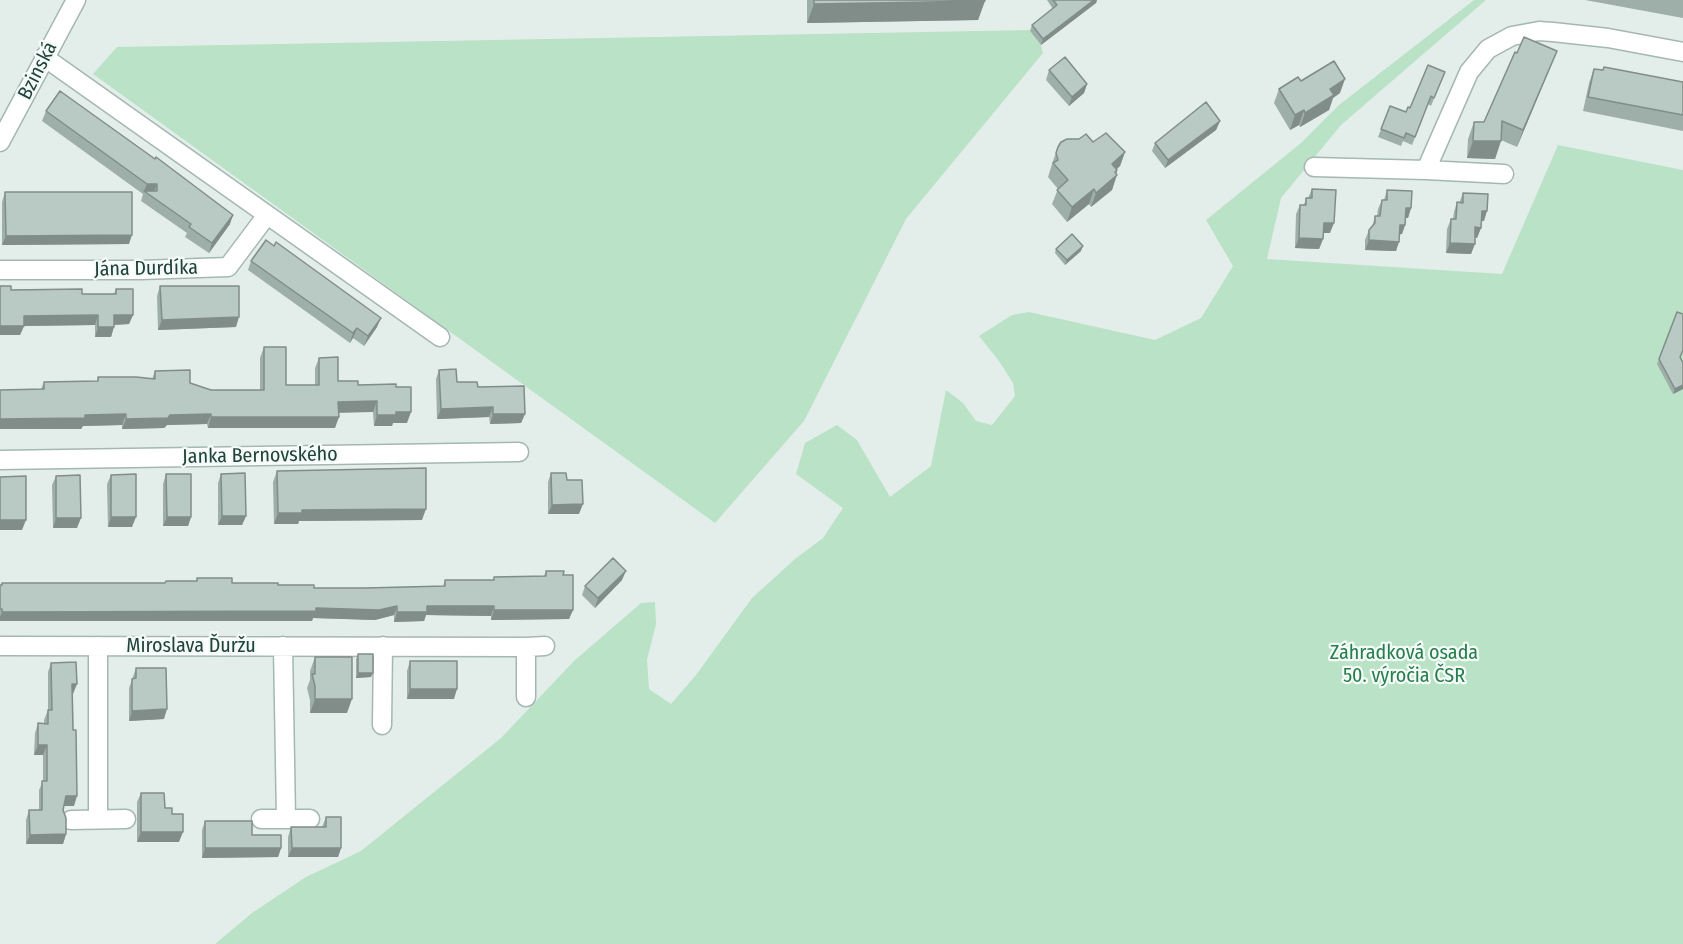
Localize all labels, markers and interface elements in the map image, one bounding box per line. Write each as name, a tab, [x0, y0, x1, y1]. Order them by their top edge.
street label: Bzinská	[13, 38, 63, 104]
street label: Jána Durdíka	[94, 256, 198, 282]
street label: Janka Bernovského	[182, 443, 338, 469]
street label: Miroslava Ďuržu	[126, 634, 256, 658]
park label: Záhradková osada 50. výročia ČSR	[1330, 641, 1478, 688]

